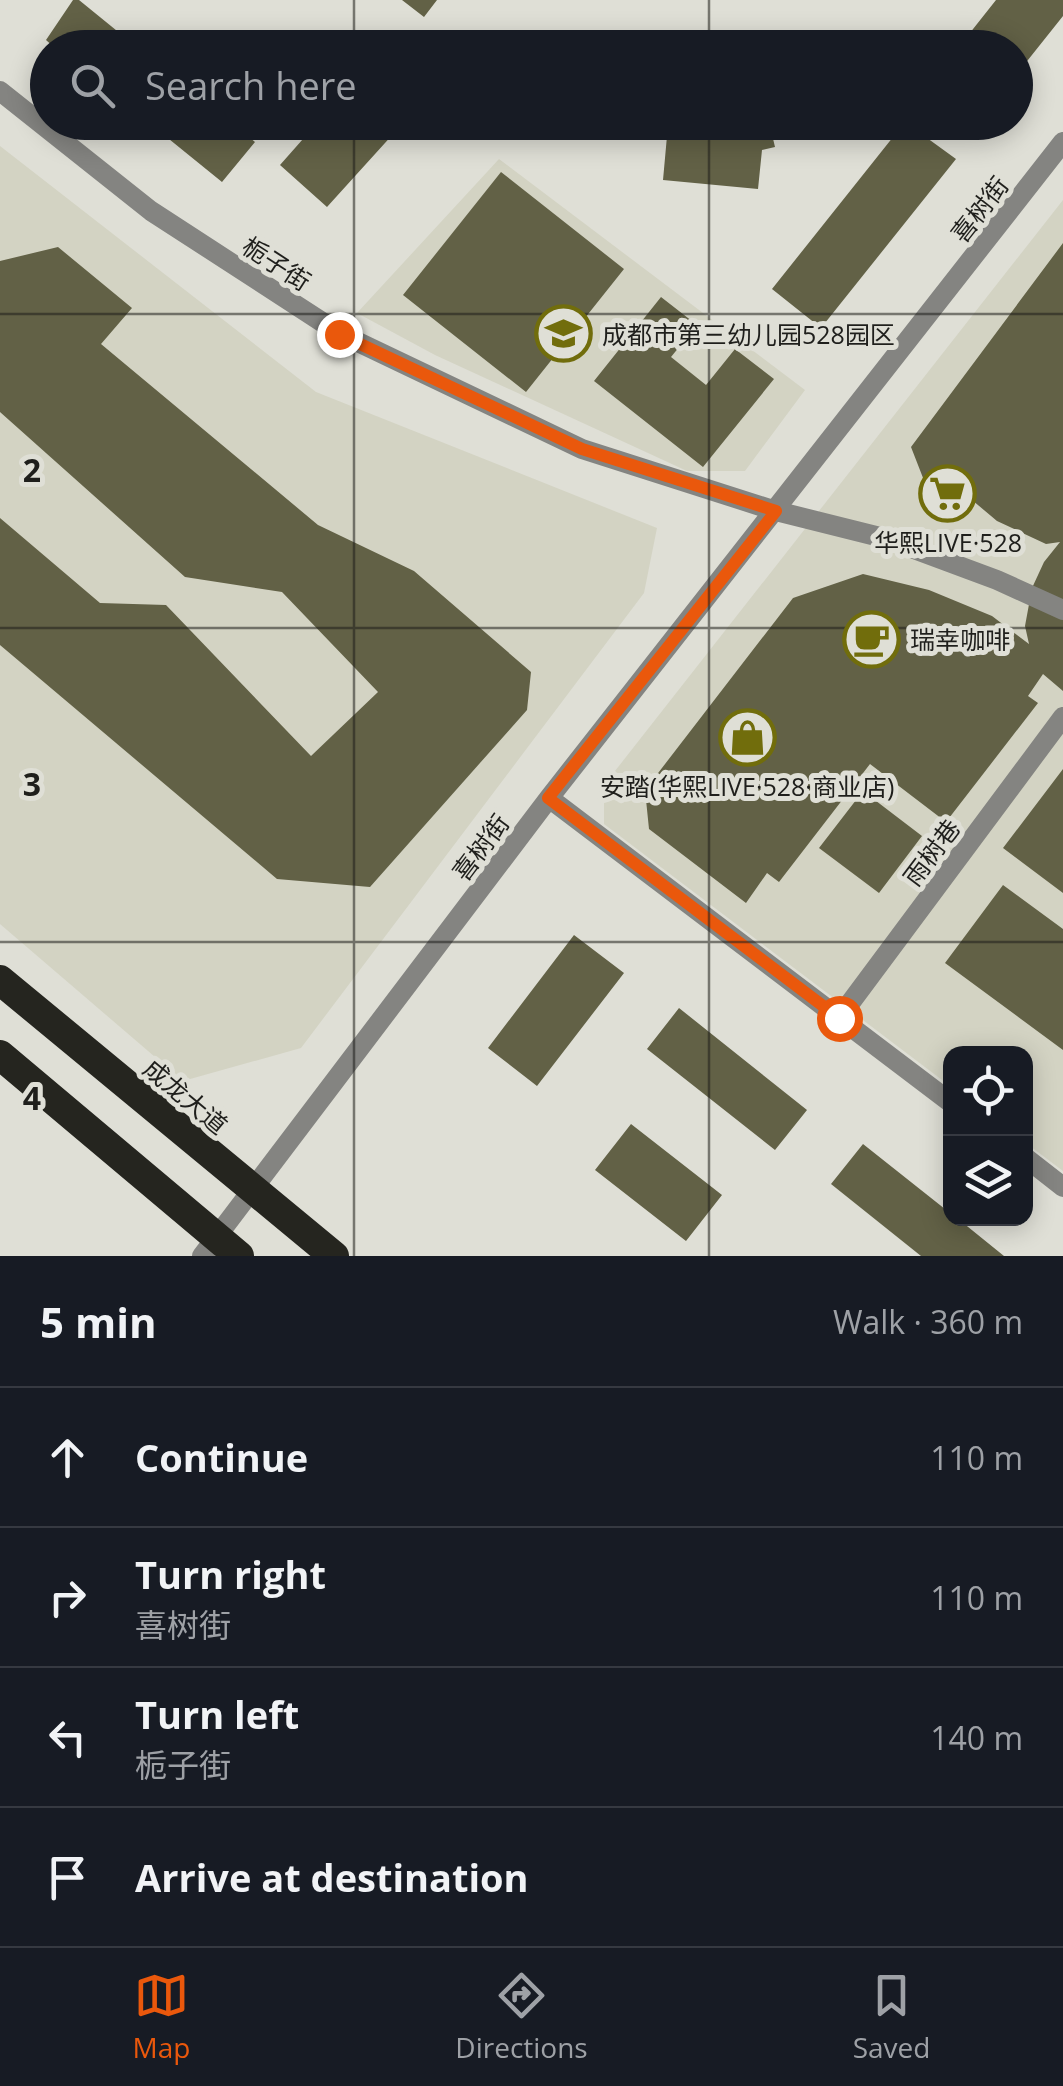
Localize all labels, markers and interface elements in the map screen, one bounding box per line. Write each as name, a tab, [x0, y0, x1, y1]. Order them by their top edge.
search box	[30, 30, 1033, 140]
icon: search	[65, 58, 120, 113]
text: Search here	[145, 59, 357, 111]
street label: 喜树街	[943, 169, 1015, 249]
street label: 栀子街	[236, 228, 318, 298]
school or university icon: 成都市第三幼儿园528园区	[533, 304, 593, 364]
route end	[317, 312, 363, 358]
place label: 成都市第三幼儿园528园区	[602, 317, 895, 351]
text: 2	[23, 448, 41, 491]
supermarket icon: 华熙LIVE·528	[918, 463, 978, 523]
place label: 华熙LIVE·528	[874, 525, 1022, 559]
cafe icon: 瑞幸咖啡	[841, 609, 901, 669]
place label: 瑞幸咖啡	[910, 622, 1010, 656]
shop icon: 安踏(华熙LIVE·528·商业店)	[717, 707, 777, 767]
text: 3	[23, 762, 41, 805]
place label: 安踏(华熙LIVE·528·商业店)	[600, 769, 894, 803]
street label: 喜树街	[444, 807, 516, 887]
street label: 雨树巷	[895, 812, 967, 892]
route start	[817, 996, 863, 1042]
map controls	[943, 1046, 1033, 1226]
button: locate	[943, 1046, 1033, 1136]
street label: 成龙大道	[137, 1051, 235, 1141]
text: 4	[23, 1076, 41, 1119]
button: layers	[943, 1136, 1033, 1226]
text: 5 min	[40, 1293, 157, 1350]
text: Walk · 360 m	[833, 1300, 1023, 1343]
icon: ahead	[40, 1430, 95, 1485]
text: Continue	[135, 1431, 308, 1483]
text: 110 m	[930, 1436, 1023, 1479]
text: Turn right	[135, 1548, 326, 1600]
icon: right	[40, 1570, 95, 1625]
text: 110 m	[930, 1576, 1023, 1619]
text: 喜树街	[135, 1603, 231, 1646]
text: Turn left	[135, 1688, 299, 1740]
icon: left	[40, 1710, 95, 1765]
text: 140 m	[930, 1716, 1023, 1759]
text: 栀子街	[135, 1743, 231, 1786]
icon: arrive	[40, 1850, 95, 1905]
text: Arrive at destination	[135, 1851, 529, 1903]
tab: Map	[132, 1968, 190, 2066]
tab: Directions	[455, 1968, 588, 2066]
tab: Saved	[853, 1968, 930, 2066]

